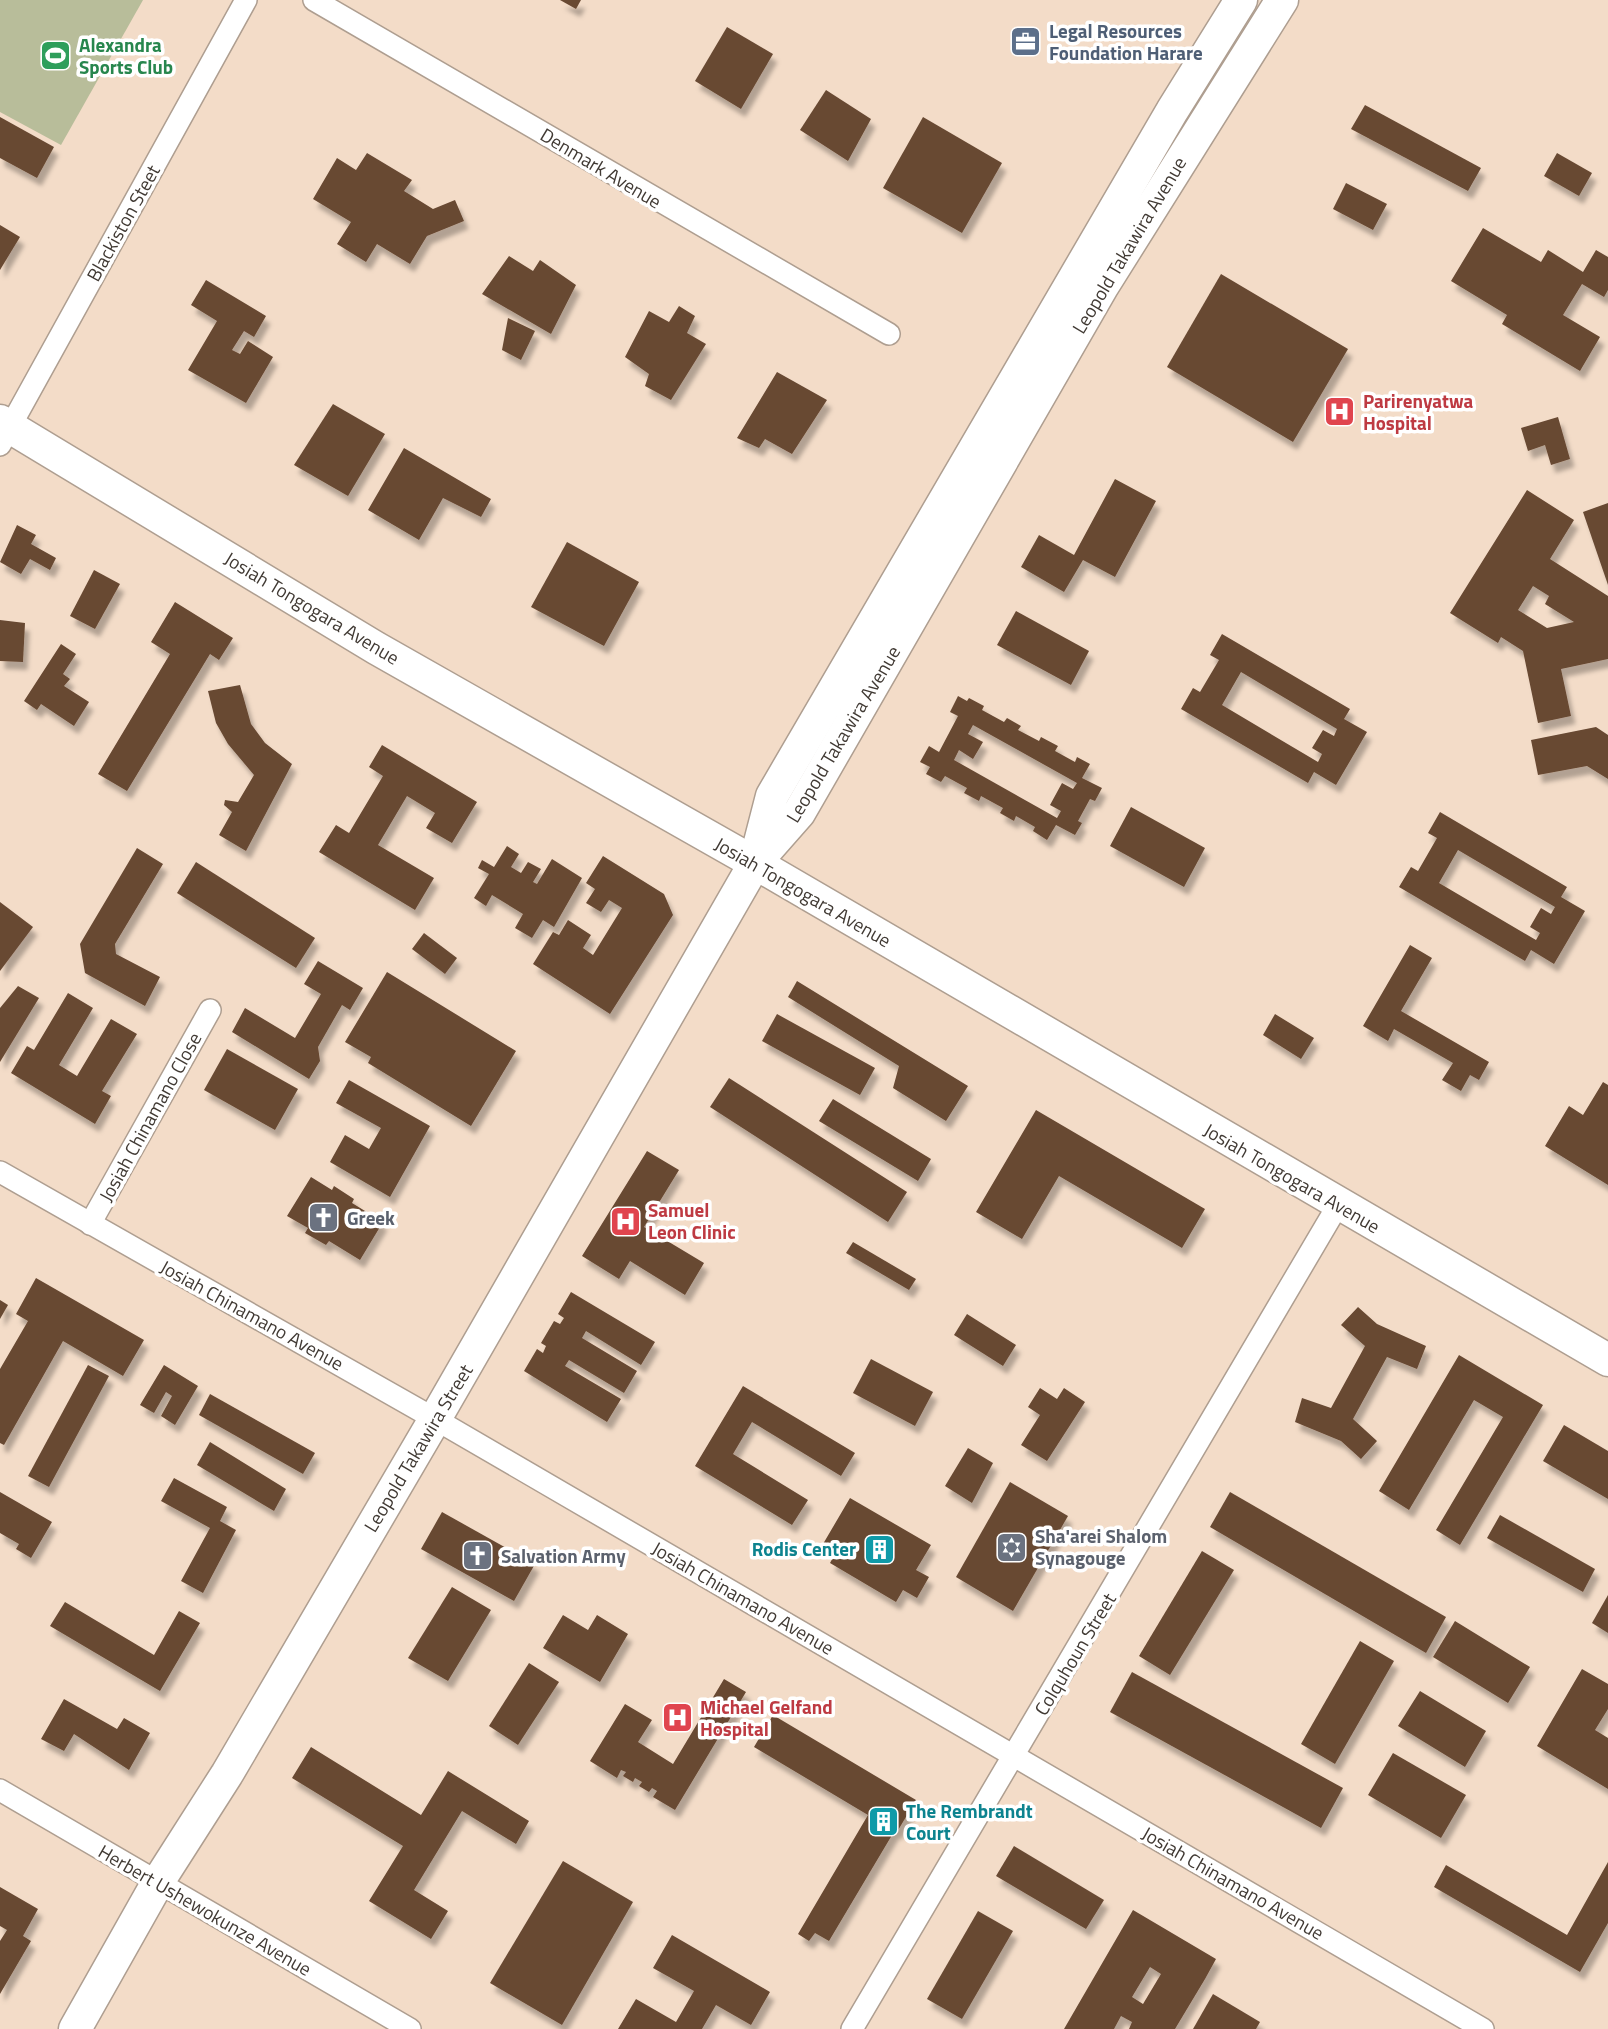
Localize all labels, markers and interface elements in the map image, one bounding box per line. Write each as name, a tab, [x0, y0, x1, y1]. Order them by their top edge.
place label: Legal Resources Foundation Harare	[1049, 16, 1203, 67]
office icon: Legal Resources Foundation Harare	[1009, 25, 1043, 59]
place label: Alexandra Sports Club	[79, 30, 173, 81]
sports icon: Alexandra Sports Club	[39, 39, 73, 73]
street label: Denmark Avenue	[535, 120, 667, 215]
street label: Leopold Takawira Avenue	[1064, 151, 1193, 339]
street label: Blackiston Steet	[78, 159, 167, 287]
place label: Parirenyatwa Hospital	[1363, 386, 1474, 437]
hospital icon: Parirenyatwa Hospital	[1323, 395, 1357, 429]
street label: Josiah Tongogara Avenue	[219, 544, 405, 671]
street label: Leopold Takawira Avenue	[778, 640, 907, 828]
street label: Josiah Tongogara Avenue	[710, 829, 897, 954]
street label: Josiah Chinamano Close	[91, 1027, 208, 1207]
street label: Josiah Tongogara Avenue	[1199, 1115, 1386, 1240]
place label: Samuel Leon Clinic	[648, 1195, 736, 1246]
church icon: Greek	[307, 1201, 341, 1235]
place label: Greek	[347, 1203, 395, 1232]
hospital icon: Samuel Leon Clinic	[608, 1204, 642, 1238]
street label: Josiah Chinamano Avenue	[155, 1252, 349, 1377]
street label: Leopold Takawira Street	[356, 1358, 480, 1537]
place label: Sha'arei Shalom Synagouge	[1035, 1521, 1167, 1572]
synagogue icon: Sha'arei Shalom Synagouge	[995, 1530, 1029, 1564]
building icon: Rodis Center	[862, 1532, 896, 1566]
street label: Josiah Chinamano Avenue	[647, 1534, 840, 1662]
place label: Rodis Center	[752, 1534, 856, 1563]
church icon: Salvation Army	[461, 1539, 495, 1573]
place label: Salvation Army	[501, 1541, 626, 1570]
street label: Colquhoun Street	[1027, 1587, 1123, 1721]
place label: Michael Gelfand Hospital	[700, 1692, 833, 1743]
hospital icon: Michael Gelfand Hospital	[660, 1701, 694, 1735]
place label: The Rembrandt Court	[906, 1796, 1033, 1847]
building icon: The Rembrandt Court	[866, 1805, 900, 1839]
street label: Josiah Chinamano Avenue	[1137, 1819, 1330, 1947]
street label: Herbert Ushewokunze Avenue	[93, 1836, 317, 1983]

